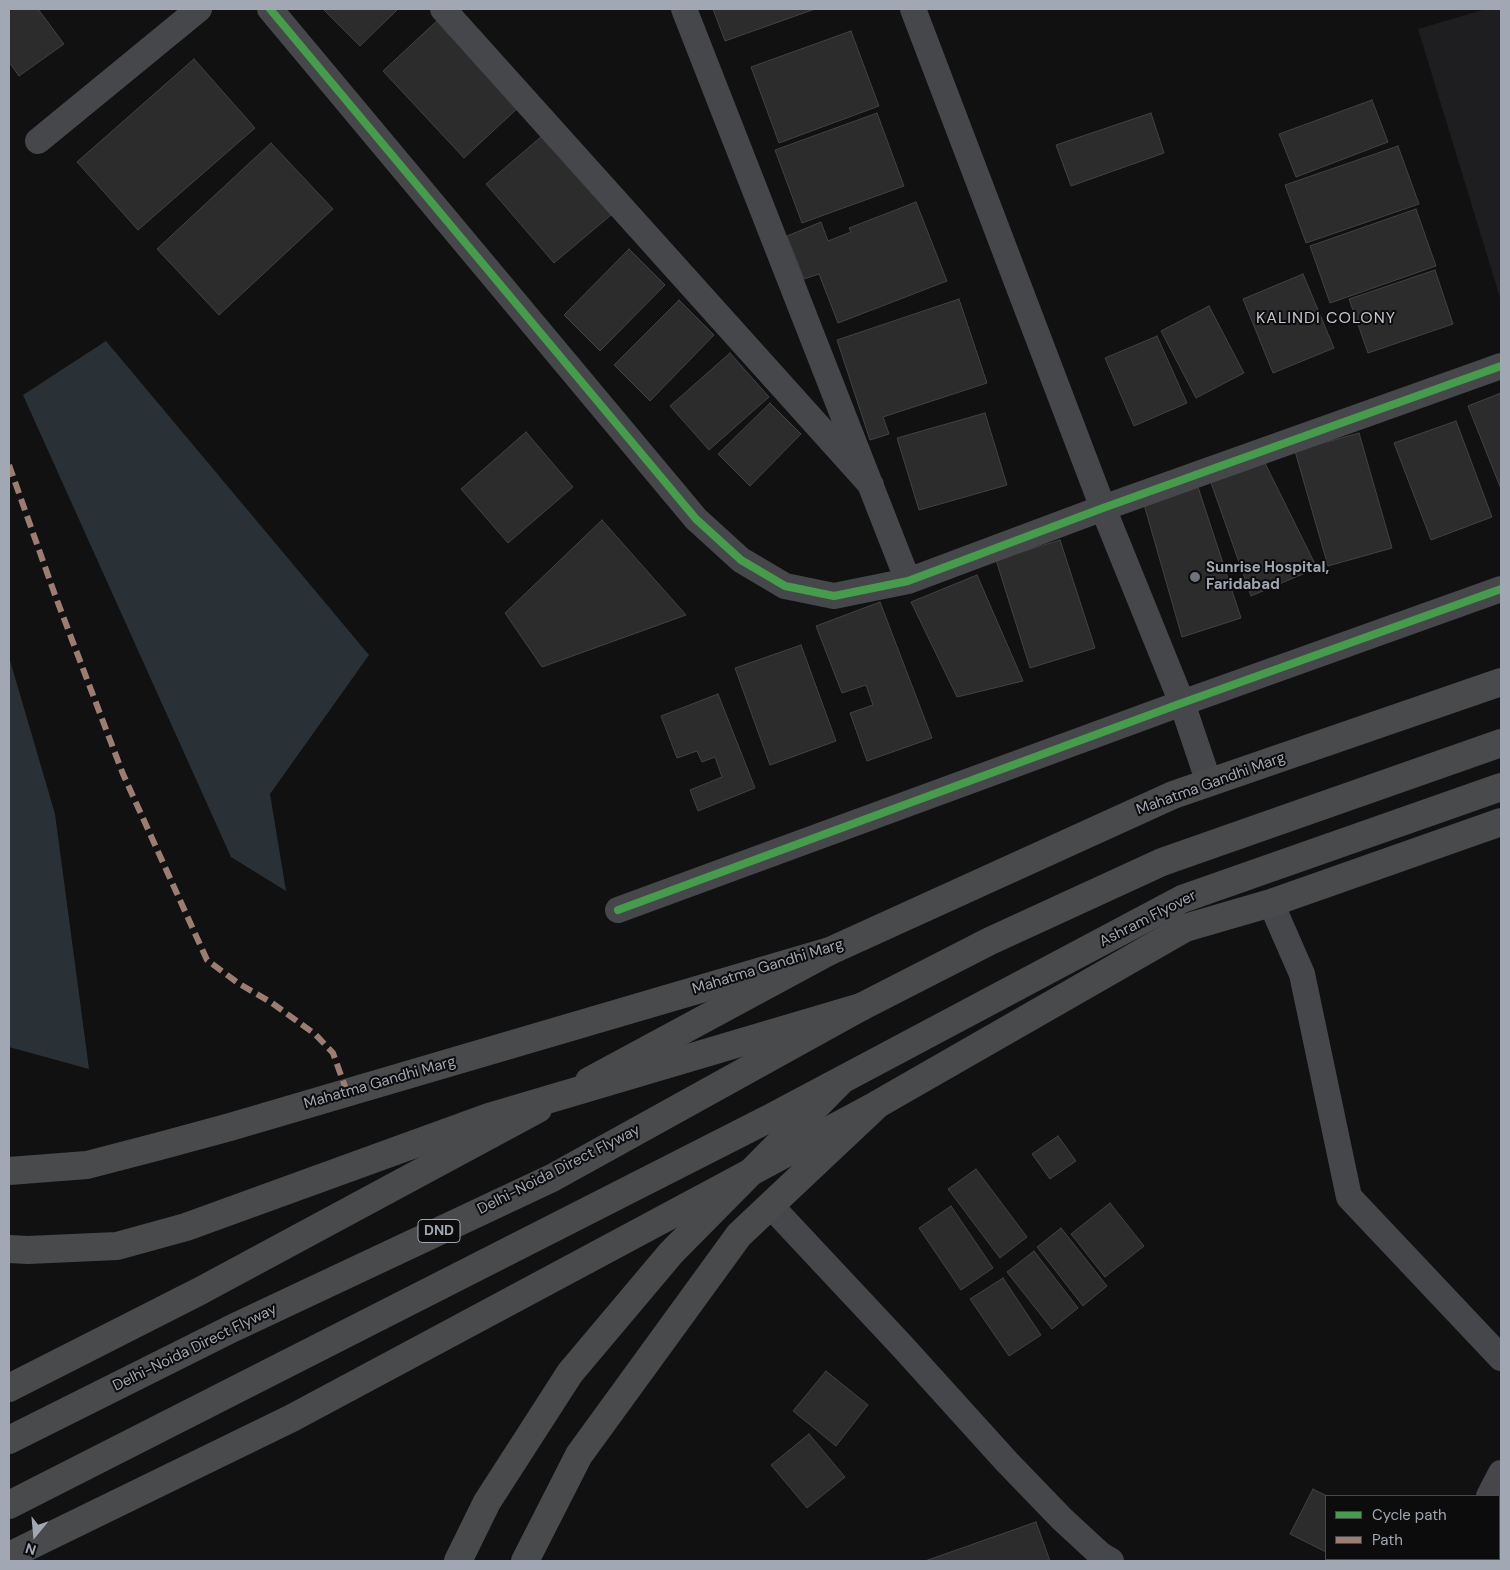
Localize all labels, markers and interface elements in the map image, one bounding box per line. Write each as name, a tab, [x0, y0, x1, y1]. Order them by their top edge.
district label: KALINDI COLONY	[1254, 309, 1398, 329]
place label: Sunrise Hospital, Faridabad	[1206, 559, 1329, 594]
marker: Sunrise Hospital, Faridabad	[1188, 570, 1202, 584]
street label: Mahatma Gandhi Marg	[1134, 749, 1288, 819]
street label: Ashram Flyover	[1097, 887, 1199, 951]
street label: Mahatma Gandhi Marg	[690, 935, 846, 999]
street label: Mahatma Gandhi Marg	[302, 1053, 458, 1113]
street label: Delhi-Noida Direct Flyway	[475, 1121, 643, 1219]
road number: DND	[418, 1220, 460, 1242]
street label: Delhi-Noida Direct Flyway	[110, 1300, 280, 1396]
legend	[1325, 1495, 1500, 1560]
text: Cycle path	[1372, 1505, 1447, 1525]
north arrow	[10, 1510, 60, 1560]
text: Path	[1372, 1530, 1403, 1550]
text: N	[23, 1539, 38, 1559]

